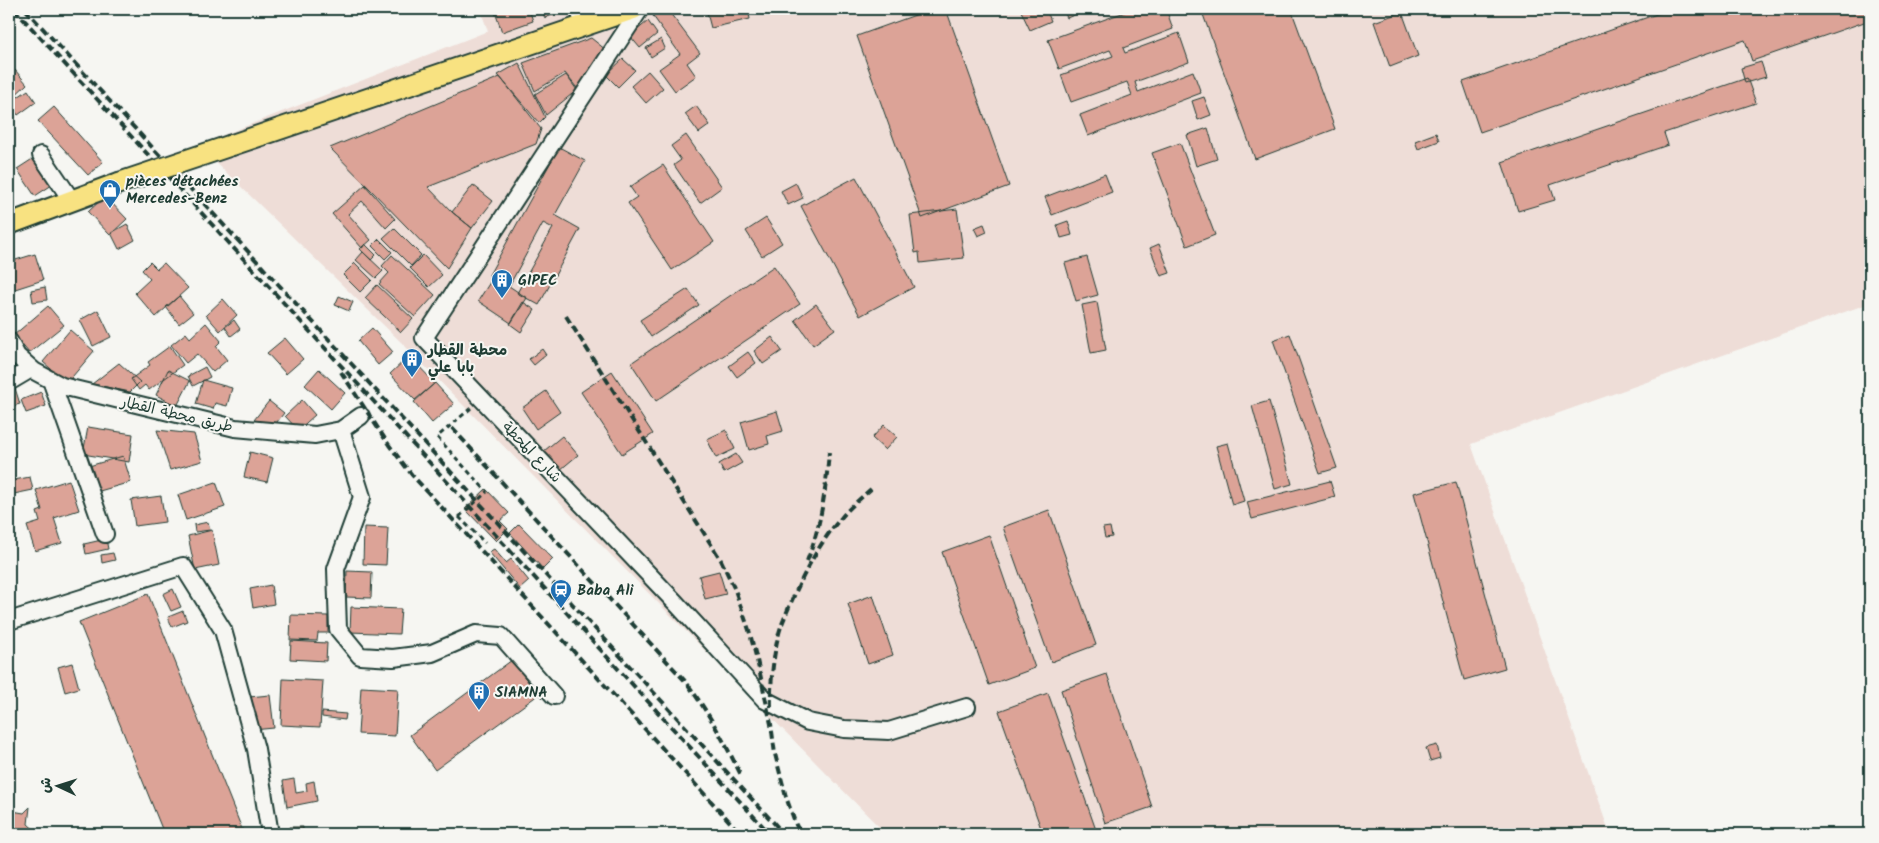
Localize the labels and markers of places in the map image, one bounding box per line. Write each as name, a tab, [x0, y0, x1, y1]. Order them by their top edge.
place label: pièces détachées Mercedes-Benz	[125, 170, 238, 211]
shop icon: pièces détachées Mercedes-Benz	[98, 178, 122, 209]
building icon: GIPEC	[490, 268, 514, 299]
place label: GIPEC	[518, 269, 557, 293]
place label: محطة القطار بابا علي	[426, 339, 507, 381]
building icon: محطة القطار بابا علي	[400, 347, 424, 378]
station icon: Baba Ali	[549, 578, 573, 609]
place label: Baba Ali	[577, 579, 634, 603]
building icon: SIAMNA	[467, 680, 491, 711]
place label: SIAMNA	[495, 681, 548, 705]

